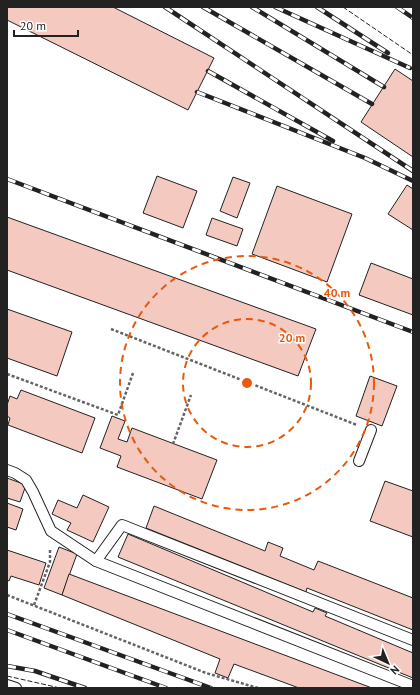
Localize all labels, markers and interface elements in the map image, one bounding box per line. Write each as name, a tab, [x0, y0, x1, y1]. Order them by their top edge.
scale bar	[14, 12, 78, 38]
text: 20 m	[20, 18, 46, 33]
text: 40 m	[324, 285, 350, 300]
text: 20 m	[279, 330, 305, 345]
centre of rings	[240, 376, 254, 390]
north arrow	[368, 643, 408, 683]
text: N	[387, 663, 402, 678]

